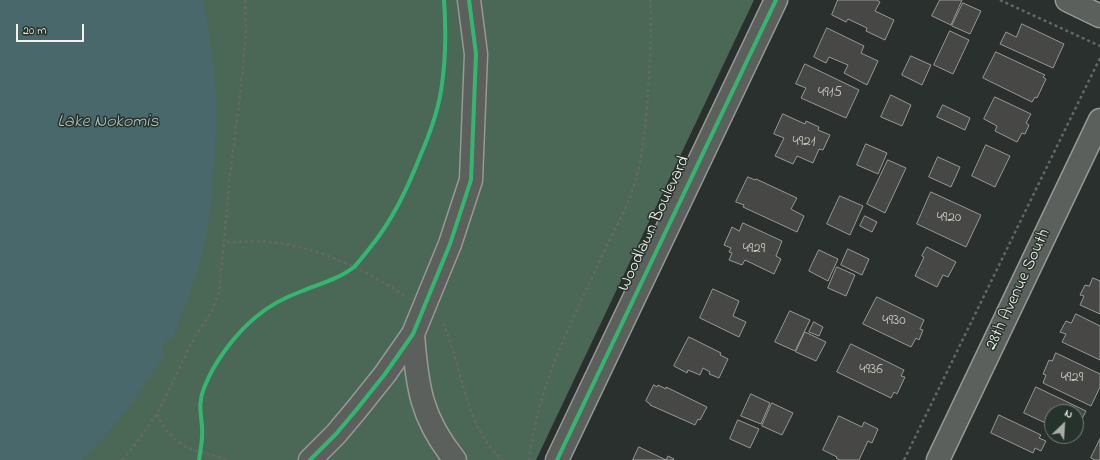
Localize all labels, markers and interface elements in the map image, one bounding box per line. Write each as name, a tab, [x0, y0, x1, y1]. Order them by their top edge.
scale bar	[18, 16, 86, 42]
text: 20 m	[23, 22, 46, 40]
house number: 4915	[818, 85, 842, 103]
water label: Lake Nokomis	[57, 112, 159, 134]
house number: 4921	[793, 134, 815, 152]
street label: Woodlawn Boulevard	[615, 153, 695, 295]
house number: 4920	[937, 210, 961, 228]
street label: 28th Avenue South	[982, 226, 1056, 354]
house number: 4929	[743, 241, 765, 259]
house number: 4930	[882, 313, 906, 331]
house number: 4936	[859, 362, 883, 380]
house number: 4929	[1061, 370, 1083, 388]
north arrow	[1044, 404, 1084, 444]
text: N	[1062, 405, 1075, 423]

